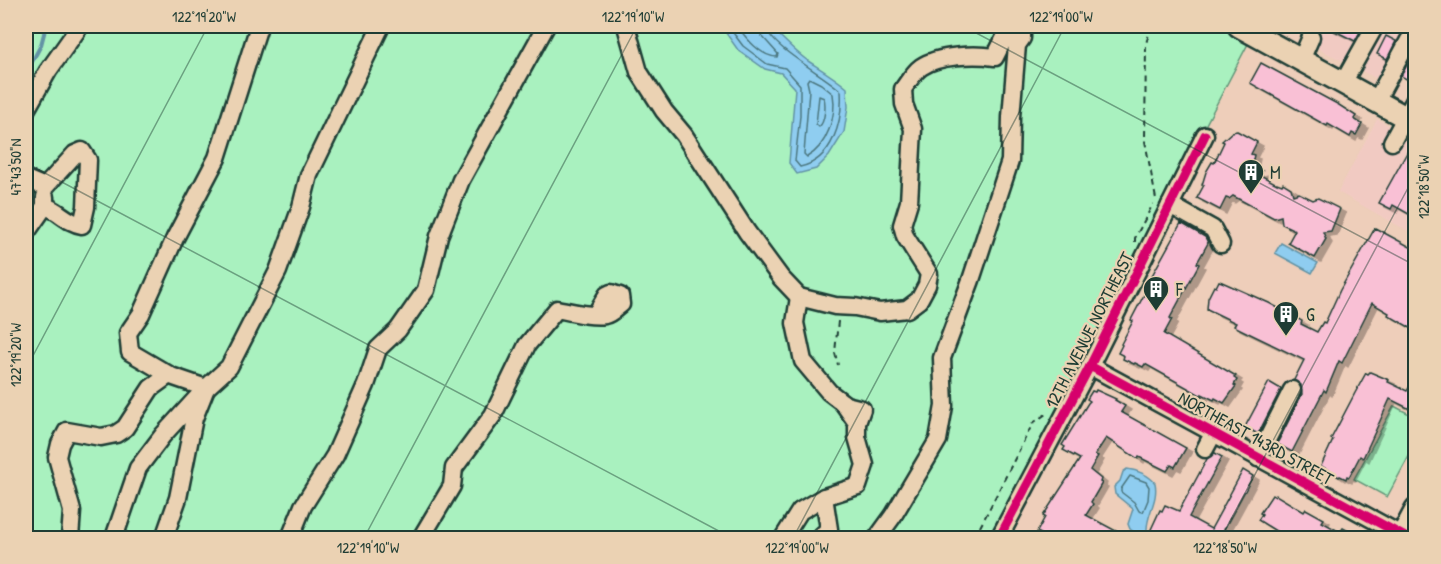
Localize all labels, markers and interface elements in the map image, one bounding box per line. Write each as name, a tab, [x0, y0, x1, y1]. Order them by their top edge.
text: 122°19'20"W	[172, 6, 237, 27]
text: 122°19'10"W	[602, 6, 665, 27]
text: 122°19'00"W	[1029, 6, 1094, 27]
text: 47°43'50"N	[5, 139, 26, 195]
text: 122°18'50"W	[1413, 154, 1434, 219]
building icon: M	[1236, 157, 1266, 195]
place label: M	[1270, 160, 1281, 185]
street label: 12TH AVENUE NORTHEAST	[1039, 247, 1140, 412]
building icon: F	[1141, 274, 1171, 312]
place label: F	[1175, 277, 1184, 302]
building icon: G	[1271, 299, 1301, 337]
place label: G	[1306, 302, 1315, 327]
text: 122°19'20"W	[5, 322, 26, 387]
street label: NORTHEAST 143RD STREET	[1174, 385, 1338, 491]
text: 122°19'10"W	[337, 537, 400, 558]
text: 122°19'00"W	[765, 537, 830, 558]
text: 122°18'50"W	[1193, 537, 1258, 558]

